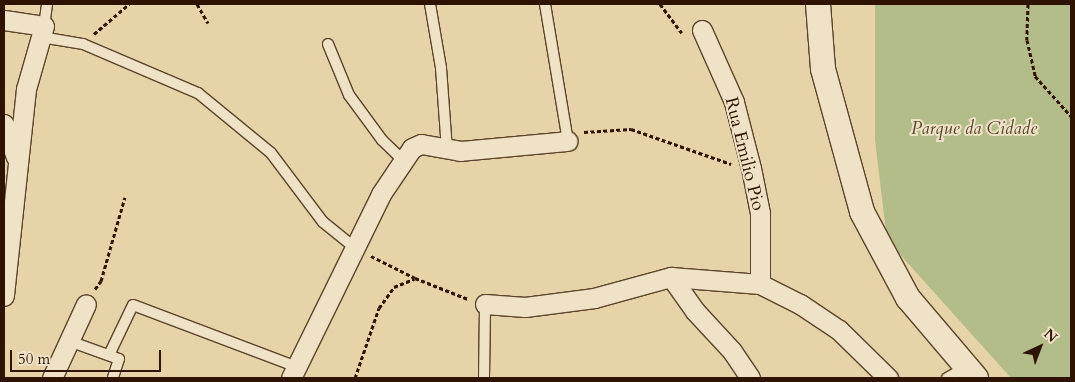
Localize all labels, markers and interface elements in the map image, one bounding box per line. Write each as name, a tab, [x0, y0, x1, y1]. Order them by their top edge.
street label: Rua Emilio Pio	[719, 95, 769, 213]
park label: Parque da Cidade	[911, 118, 1037, 140]
north arrow	[1015, 322, 1065, 372]
text: N	[1040, 325, 1061, 347]
scale bar	[12, 340, 164, 372]
text: 50 m	[18, 349, 50, 369]

